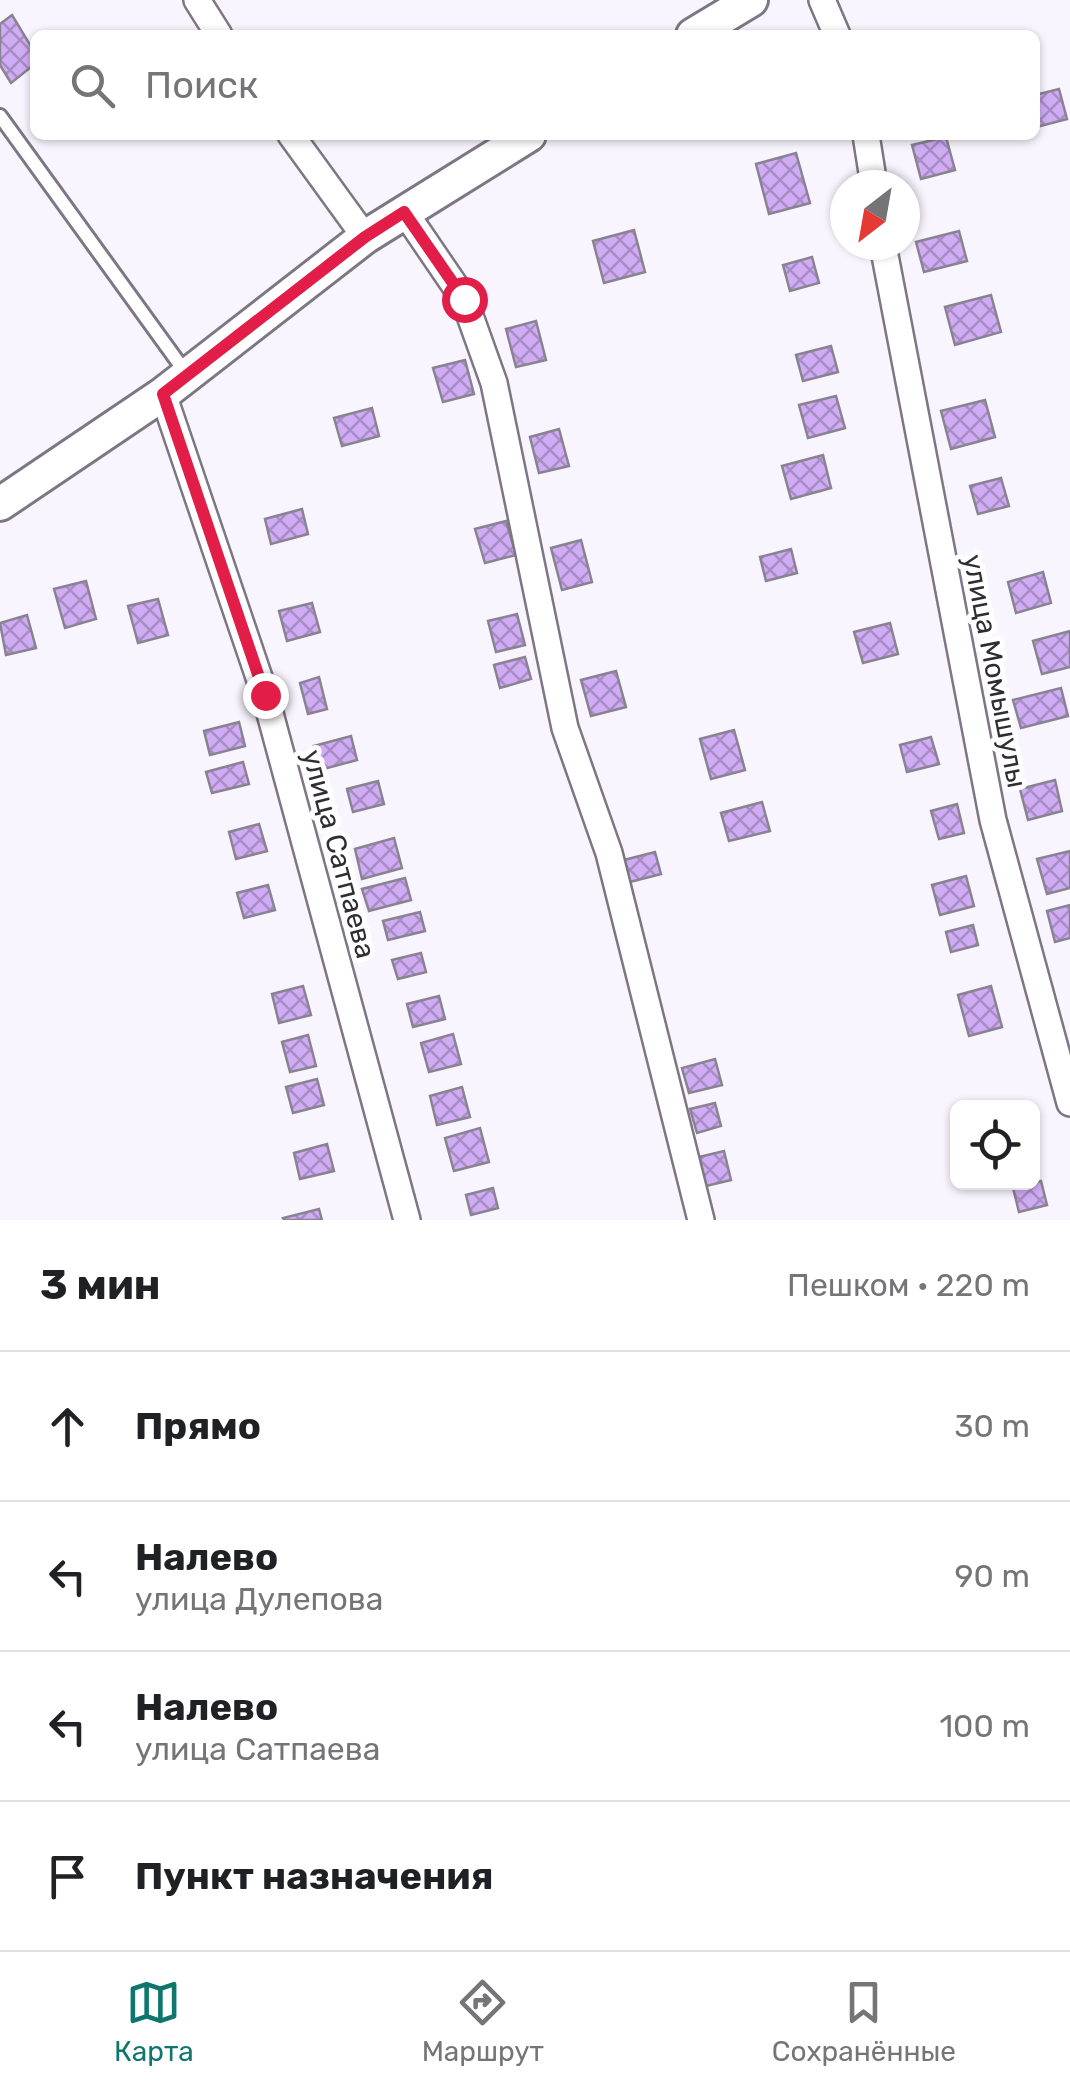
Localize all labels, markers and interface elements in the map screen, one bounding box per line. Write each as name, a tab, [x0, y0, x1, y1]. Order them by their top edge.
search box	[30, 30, 1040, 140]
icon: search	[65, 58, 120, 113]
text: Поиск	[145, 62, 258, 108]
north arrow	[830, 170, 920, 260]
route start	[442, 277, 488, 323]
street label: улица Момышулы	[956, 551, 1034, 791]
route end	[243, 673, 289, 719]
street label: улица Сатпаева	[295, 746, 383, 962]
map controls	[950, 1100, 1040, 1190]
button: locate	[950, 1100, 1040, 1190]
text: 3 мин	[40, 1260, 161, 1310]
text: Пешком · 220 m	[787, 1266, 1030, 1304]
icon: ahead	[40, 1399, 95, 1454]
text: Прямо	[135, 1403, 261, 1449]
text: 30 m	[954, 1407, 1030, 1445]
text: Налево	[135, 1534, 278, 1580]
icon: left	[40, 1549, 95, 1604]
text: 90 m	[954, 1557, 1030, 1595]
text: улица Дулепова	[135, 1580, 384, 1618]
text: Налево	[135, 1684, 278, 1730]
icon: left	[40, 1699, 95, 1754]
text: 100 m	[939, 1707, 1030, 1745]
text: улица Сатпаева	[135, 1730, 380, 1768]
icon: arrive	[40, 1849, 95, 1904]
text: Пункт назначения	[135, 1853, 494, 1899]
tab: Карта	[114, 1975, 194, 2068]
tab: Маршрут	[422, 1975, 544, 2068]
tab: Сохранённые	[772, 1975, 956, 2068]

